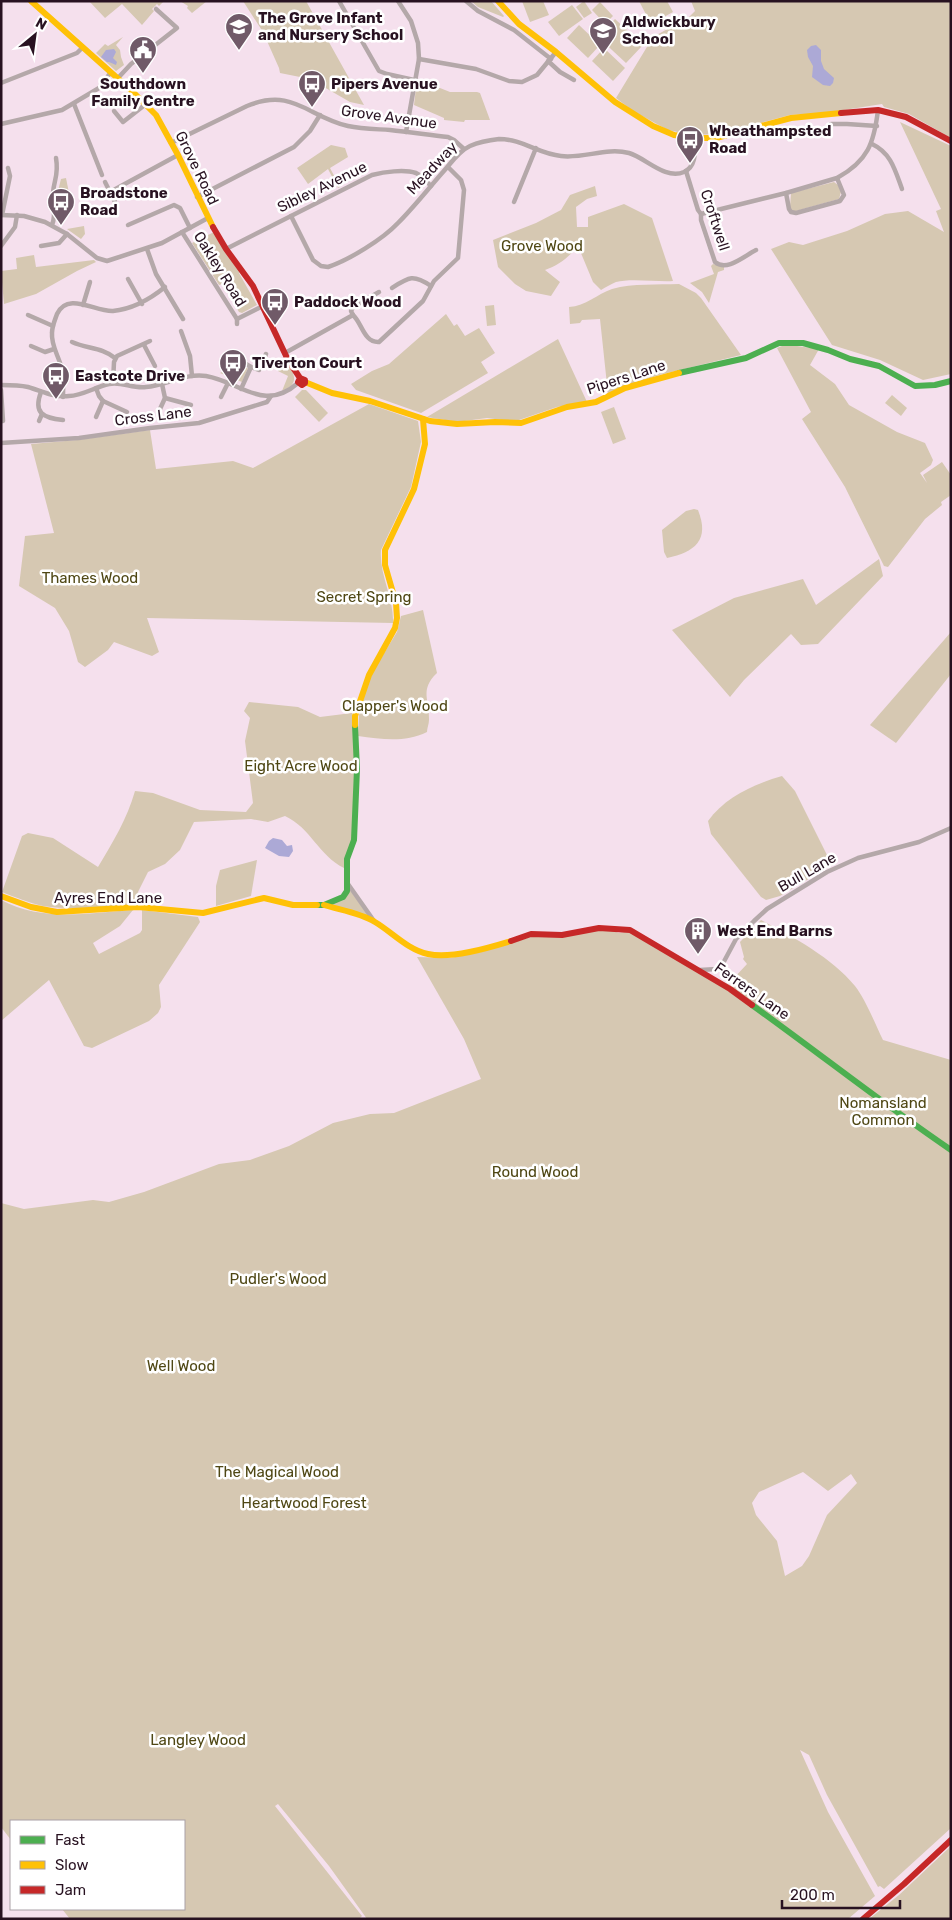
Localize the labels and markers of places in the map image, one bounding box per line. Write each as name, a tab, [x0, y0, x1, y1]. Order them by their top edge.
place label: The Grove Infant and Nursery School	[258, 9, 403, 44]
school or university icon: The Grove Infant and Nursery School	[224, 12, 254, 51]
place label: Aldwickbury School	[622, 13, 716, 48]
school or university icon: Aldwickbury School	[588, 16, 618, 55]
public building icon: Southdown Family Centre	[128, 35, 158, 74]
bus stop icon: Pipers Avenue	[297, 69, 327, 108]
place label: Southdown Family Centre	[91, 75, 195, 110]
place label: Pipers Avenue	[331, 75, 438, 93]
place label: Wheathampsted Road	[709, 122, 831, 157]
bus stop icon: Wheathampsted Road	[675, 125, 705, 164]
place label: Broadstone Road	[80, 184, 168, 219]
bus stop icon: Broadstone Road	[46, 187, 76, 226]
bus stop icon: Paddock Wood	[260, 287, 290, 326]
place label: Paddock Wood	[294, 293, 402, 311]
bus stop icon: Tiverton Court	[218, 348, 248, 387]
place label: Tiverton Court	[252, 354, 362, 372]
bus stop icon: Eastcote Drive	[41, 361, 71, 400]
place label: Eastcote Drive	[75, 367, 185, 385]
building icon: West End Barns	[683, 916, 713, 955]
place label: West End Barns	[717, 922, 833, 940]

